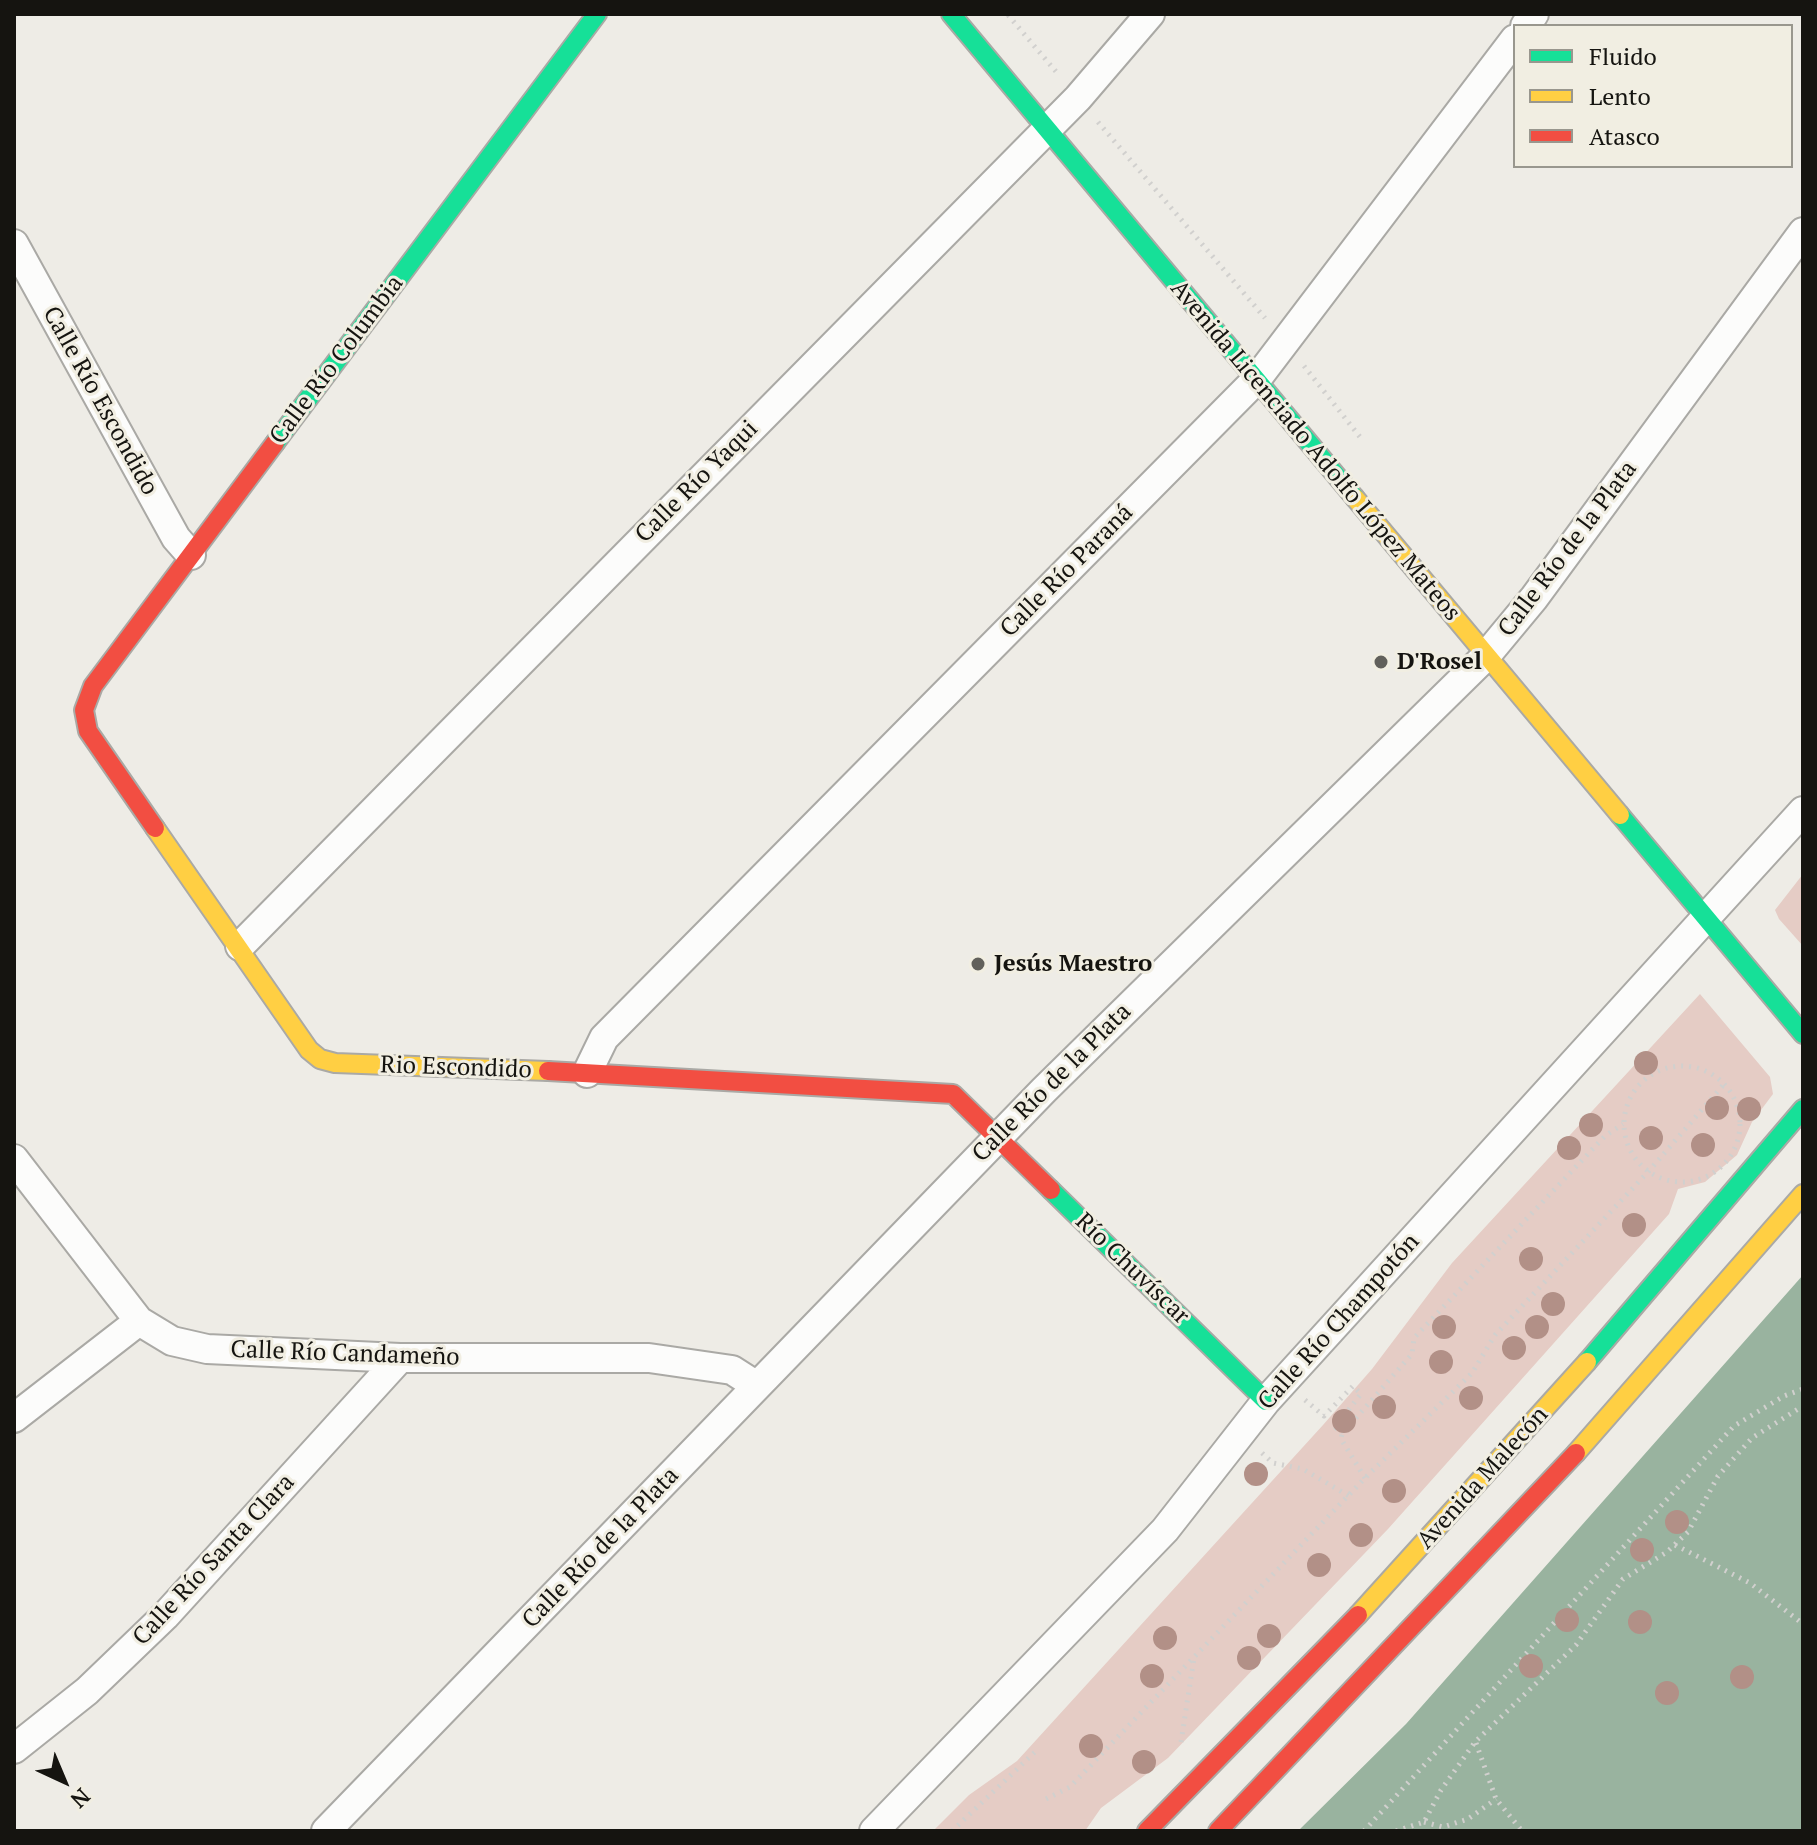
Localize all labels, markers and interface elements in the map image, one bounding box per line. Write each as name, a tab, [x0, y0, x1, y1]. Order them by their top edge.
legend	[1513, 24, 1793, 168]
text: Fluido	[1589, 40, 1657, 72]
text: Lento	[1589, 80, 1651, 112]
text: Atasco	[1589, 120, 1660, 152]
street label: Calle Río Columbia	[264, 270, 410, 450]
street label: Avenida Licenciado Adolfo López Mateos	[1164, 275, 1466, 627]
street label: Calle Río Escondido	[36, 302, 164, 500]
street label: Calle Río Yaqui	[630, 415, 764, 549]
street label: Calle Río de la Plata	[1493, 455, 1643, 643]
street label: Calle Río Paraná	[995, 499, 1139, 643]
place label: D'Rosel	[1397, 648, 1482, 676]
marker: D'Rosel	[1372, 653, 1390, 671]
place label: Jesús Maestro	[994, 950, 1152, 978]
marker: Jesús Maestro	[969, 955, 987, 973]
street label: Calle Río de la Plata	[967, 998, 1137, 1168]
street label: Rio Escondido	[380, 1051, 532, 1085]
street label: Río Chuvíscar	[1069, 1208, 1195, 1330]
street label: Calle Río Champotón	[1252, 1228, 1426, 1416]
street label: Calle Río Candameño	[230, 1336, 460, 1372]
street label: Avenida Malecón	[1411, 1401, 1555, 1555]
street label: Calle Río de la Plata	[517, 1462, 685, 1634]
street label: Calle Río Santa Clara	[127, 1468, 301, 1652]
north arrow	[24, 1741, 104, 1821]
text: N	[65, 1782, 97, 1815]

